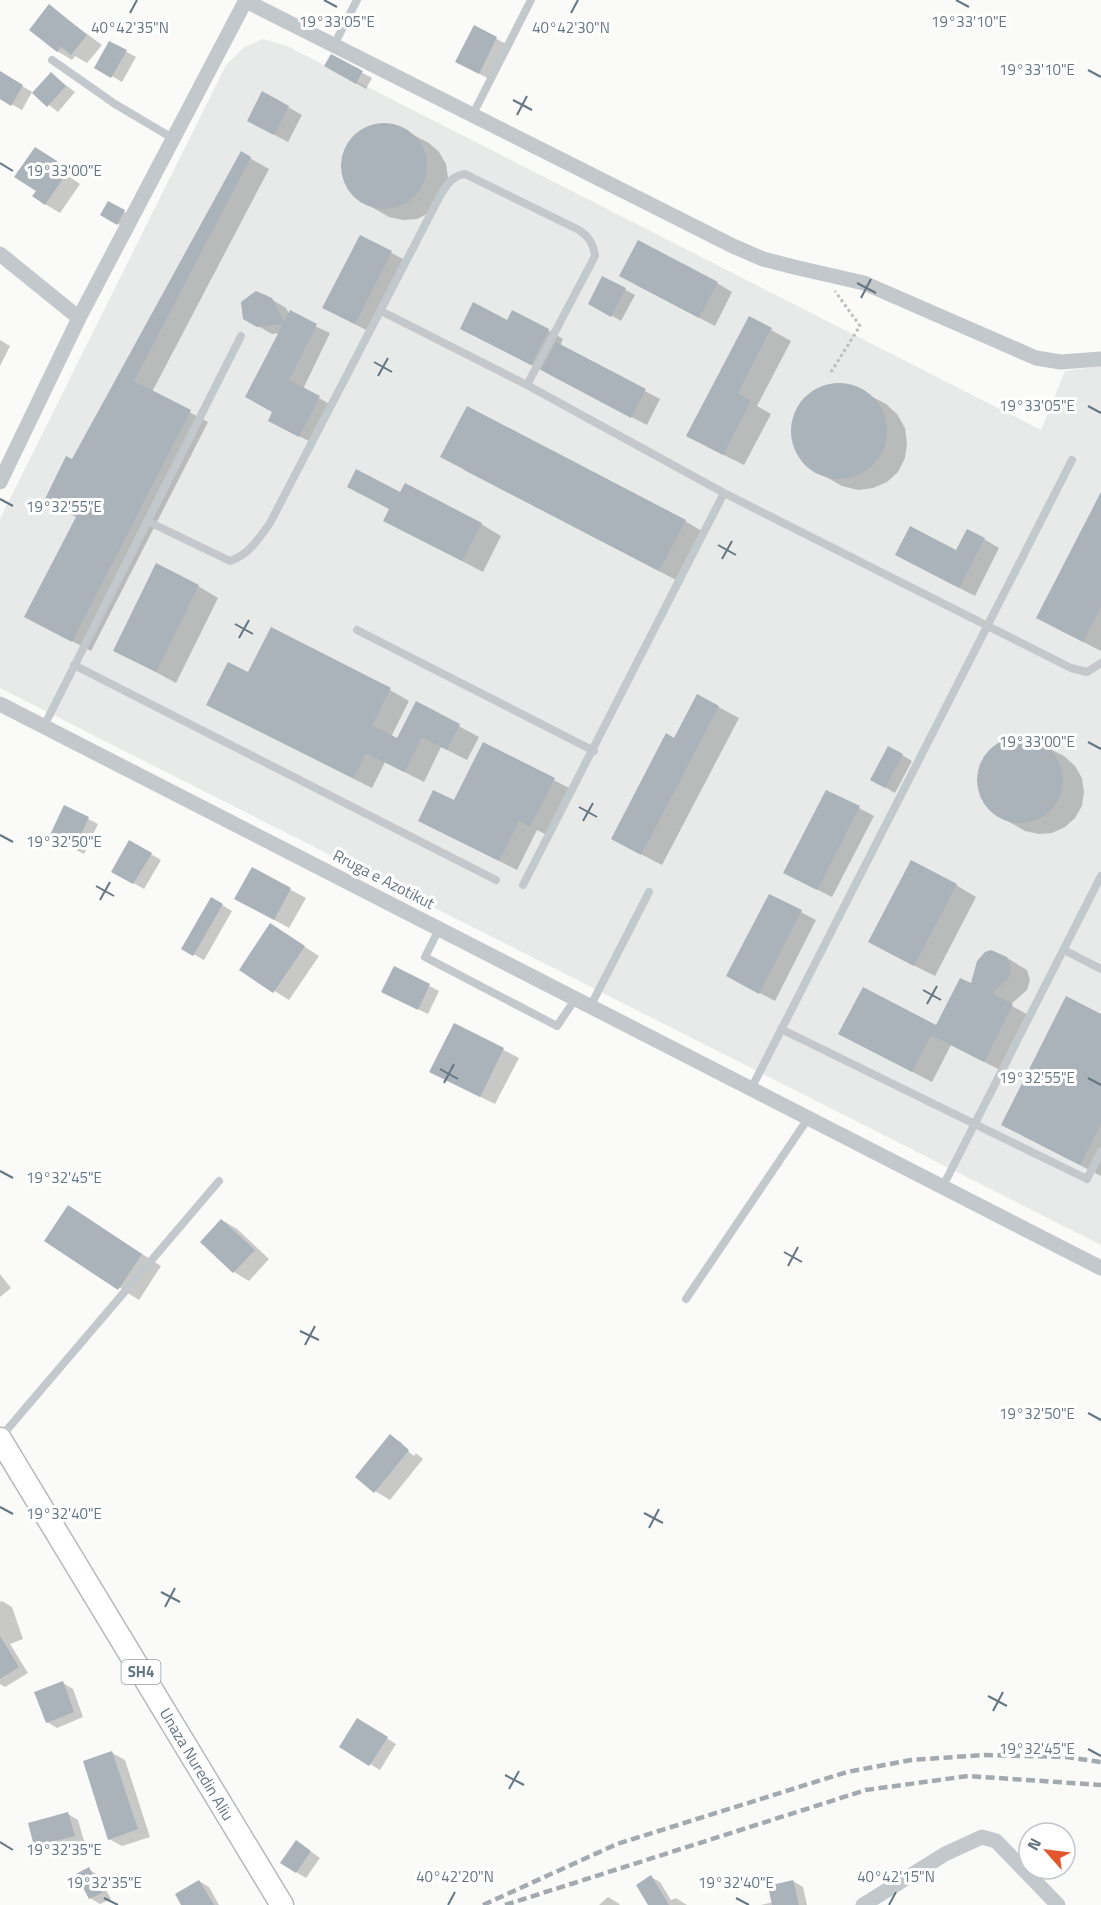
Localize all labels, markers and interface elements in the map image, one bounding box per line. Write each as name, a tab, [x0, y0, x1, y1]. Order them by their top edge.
text: 19°33'05"E	[299, 10, 375, 33]
text: 19°33'10"E	[931, 10, 1007, 33]
text: 40°42'35"N	[91, 16, 169, 39]
text: 40°42'30"N	[532, 16, 610, 39]
text: 19°33'10"E	[999, 58, 1075, 81]
text: 19°33'00"E	[26, 159, 102, 182]
text: 19°33'05"E	[999, 394, 1075, 417]
text: 19°32'55"E	[26, 495, 102, 518]
text: 19°33'00"E	[999, 730, 1075, 753]
text: 19°32'50"E	[26, 830, 102, 853]
street label: Rruga e Azotikut	[329, 843, 439, 915]
text: 19°32'55"E	[999, 1066, 1075, 1089]
text: 19°32'45"E	[26, 1166, 102, 1189]
text: 19°32'50"E	[999, 1402, 1075, 1425]
text: 19°32'40"E	[26, 1502, 102, 1525]
road number: SH4	[122, 1660, 160, 1684]
street label: Unaza Nuredin Aliu	[154, 1703, 240, 1825]
text: 19°32'45"E	[999, 1737, 1075, 1760]
north arrow	[1017, 1821, 1077, 1881]
text: N	[1021, 1833, 1047, 1854]
text: 19°32'35"E	[26, 1838, 102, 1861]
text: 40°42'20"N	[416, 1865, 494, 1888]
text: 40°42'15"N	[857, 1865, 935, 1888]
text: 19°32'35"E	[66, 1871, 142, 1894]
text: 19°32'40"E	[698, 1871, 774, 1894]

